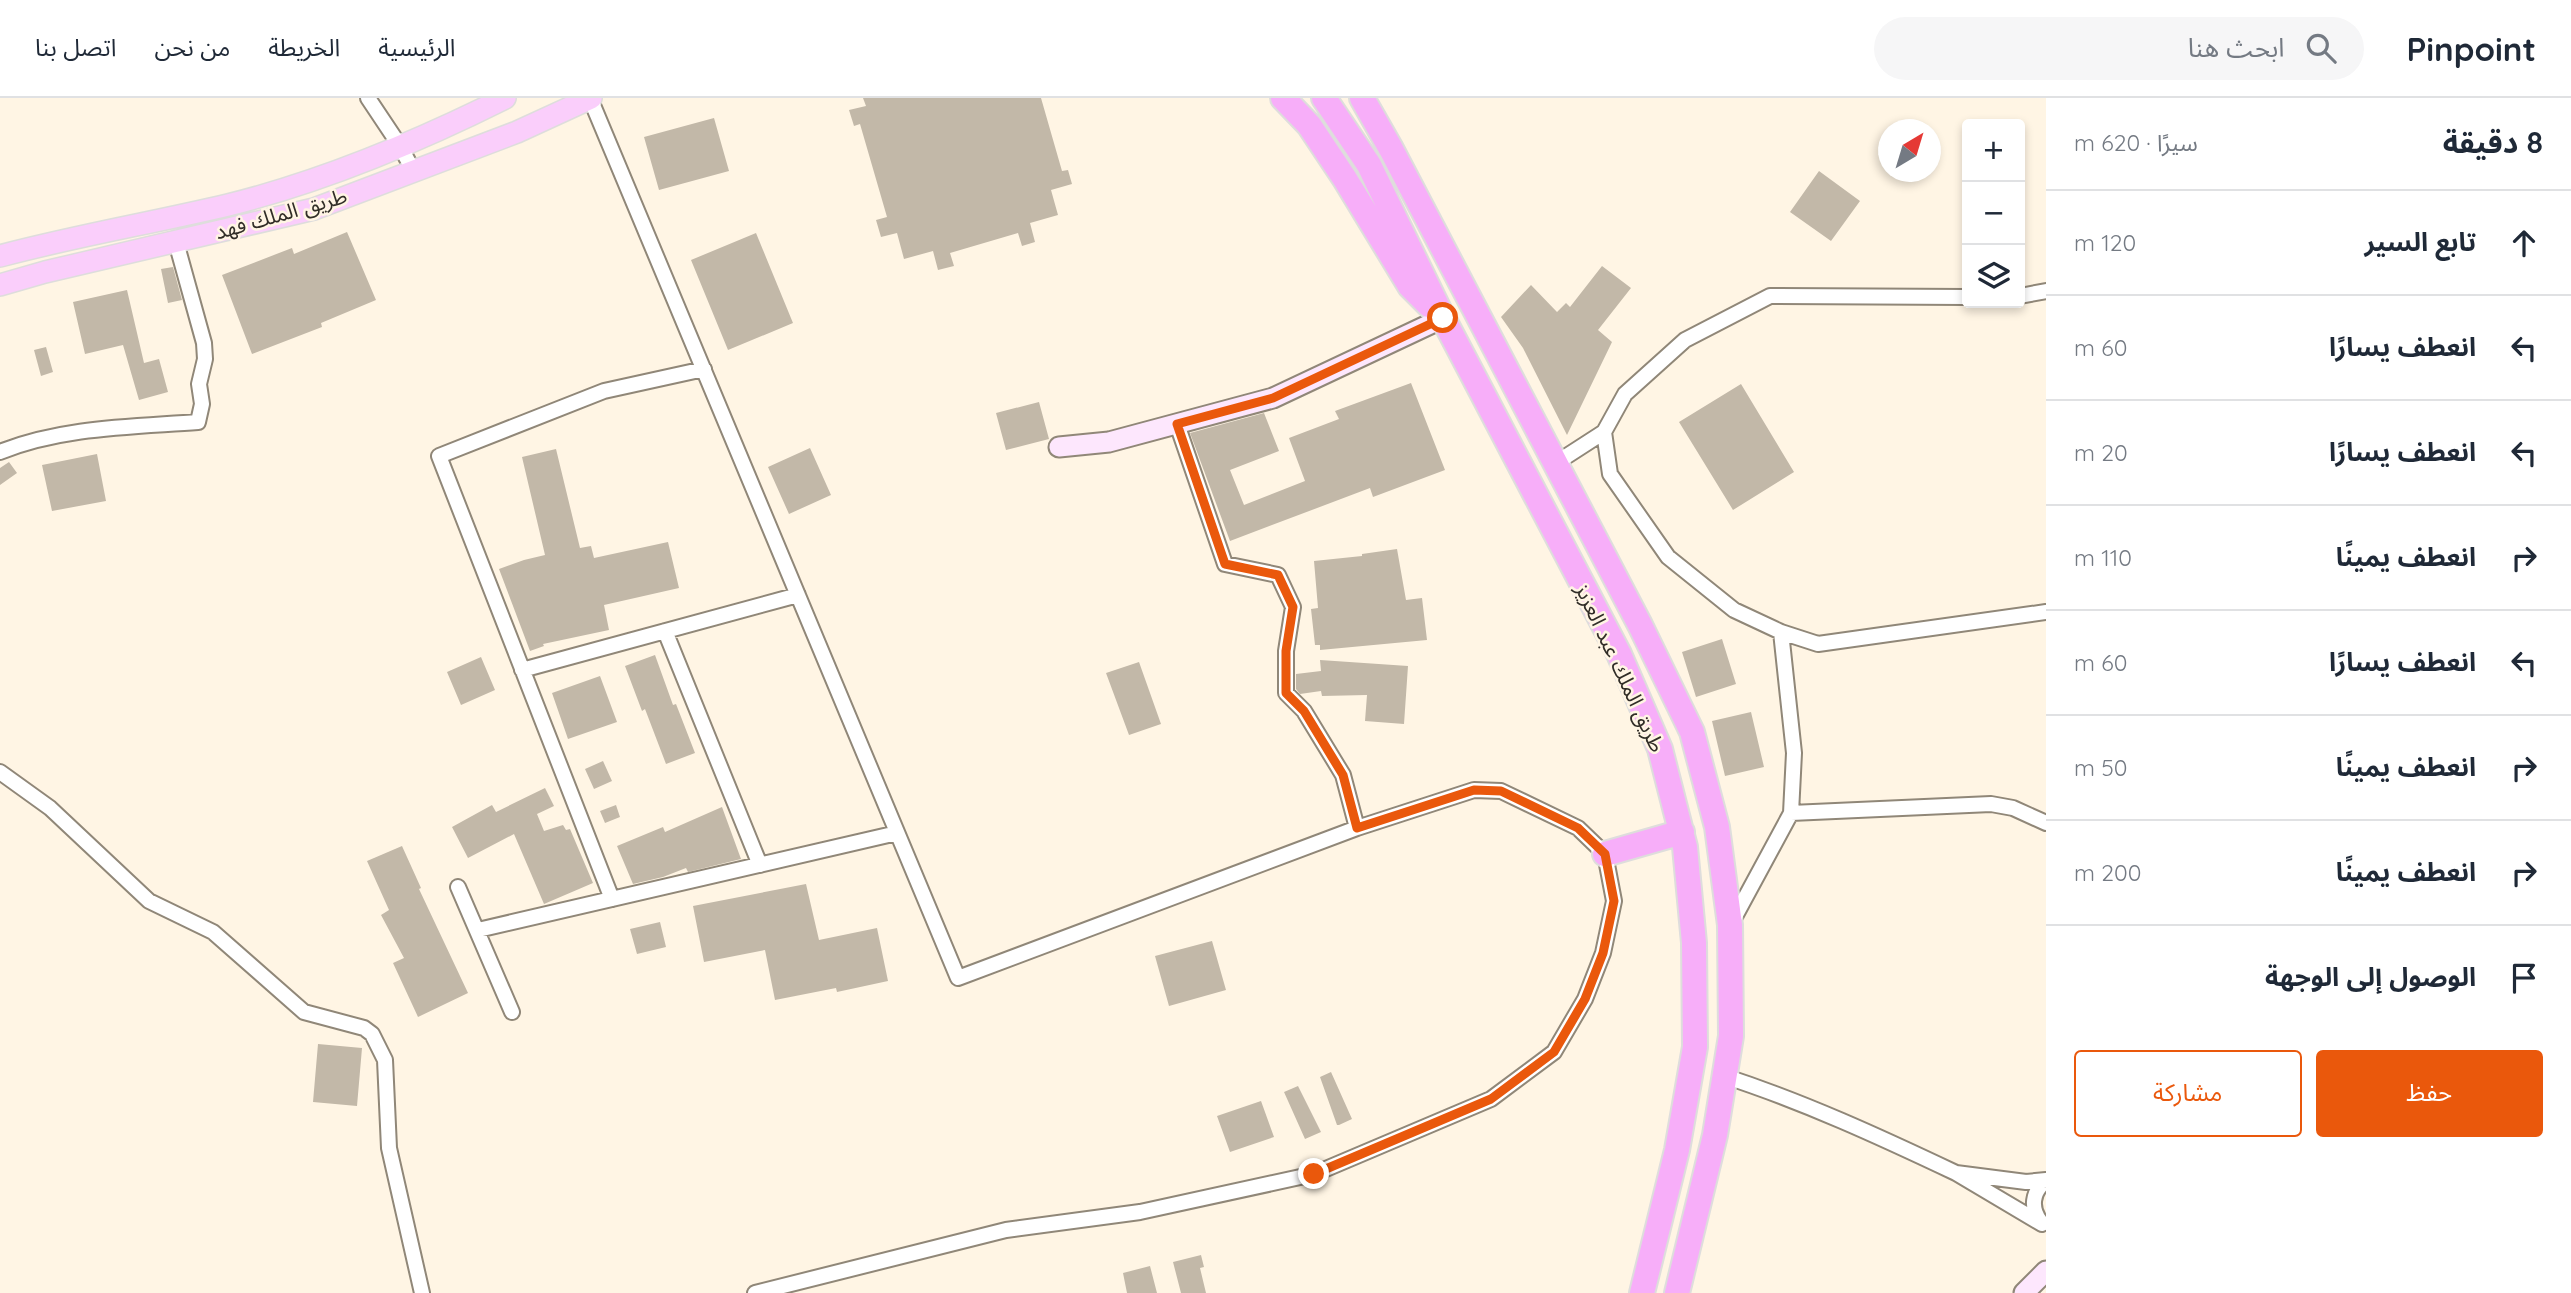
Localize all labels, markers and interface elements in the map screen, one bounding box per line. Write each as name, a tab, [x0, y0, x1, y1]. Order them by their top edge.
search box	[1874, 17, 2364, 80]
text: Pinpoint	[2406, 28, 2536, 69]
icon: search	[2302, 29, 2340, 67]
text: ابحث هنا	[2188, 31, 2284, 64]
text: اتصل بنا	[35, 32, 116, 62]
text: من نحن	[154, 32, 230, 62]
text: الخريطة	[268, 32, 340, 62]
text: الرئيسية	[378, 32, 455, 62]
north arrow	[1878, 119, 1941, 182]
map controls	[1962, 119, 2025, 308]
button: +	[1962, 119, 2025, 182]
text: 8 دقيقة	[2443, 123, 2543, 161]
text: سيرًا · 620 m	[2074, 128, 2198, 157]
street label: طريق الملك فهد	[212, 182, 350, 245]
button: −	[1962, 182, 2025, 245]
icon: ahead	[2505, 224, 2543, 262]
text: تابع السير	[2364, 225, 2476, 258]
text: 120 m	[2074, 228, 2136, 257]
button: layers	[1962, 245, 2025, 308]
route start	[1427, 302, 1458, 333]
icon: left	[2505, 329, 2543, 367]
text: انعطف يسارًا	[2329, 330, 2476, 363]
text: 60 m	[2074, 333, 2127, 362]
icon: left	[2505, 434, 2543, 472]
text: انعطف يسارًا	[2329, 435, 2476, 468]
text: 20 m	[2074, 438, 2128, 467]
icon: right	[2505, 539, 2543, 577]
text: انعطف يمينًا	[2336, 540, 2476, 573]
text: 110 m	[2074, 543, 2132, 572]
street label: طريق الملك عبد العزيز	[1569, 578, 1671, 757]
icon: left	[2505, 644, 2543, 682]
text: انعطف يسارًا	[2329, 645, 2476, 678]
text: 60 m	[2074, 648, 2127, 677]
icon: right	[2505, 749, 2543, 787]
text: انعطف يمينًا	[2336, 750, 2476, 783]
text: 50 m	[2074, 753, 2128, 782]
icon: right	[2505, 854, 2543, 892]
text: انعطف يمينًا	[2336, 855, 2476, 888]
text: 200 m	[2074, 858, 2141, 887]
icon: arrive	[2505, 959, 2543, 997]
text: الوصول إلى الوجهة	[2265, 960, 2476, 993]
button: مشاركة	[2074, 1050, 2302, 1137]
button: حفظ	[2316, 1050, 2543, 1137]
route end	[1298, 1158, 1329, 1189]

